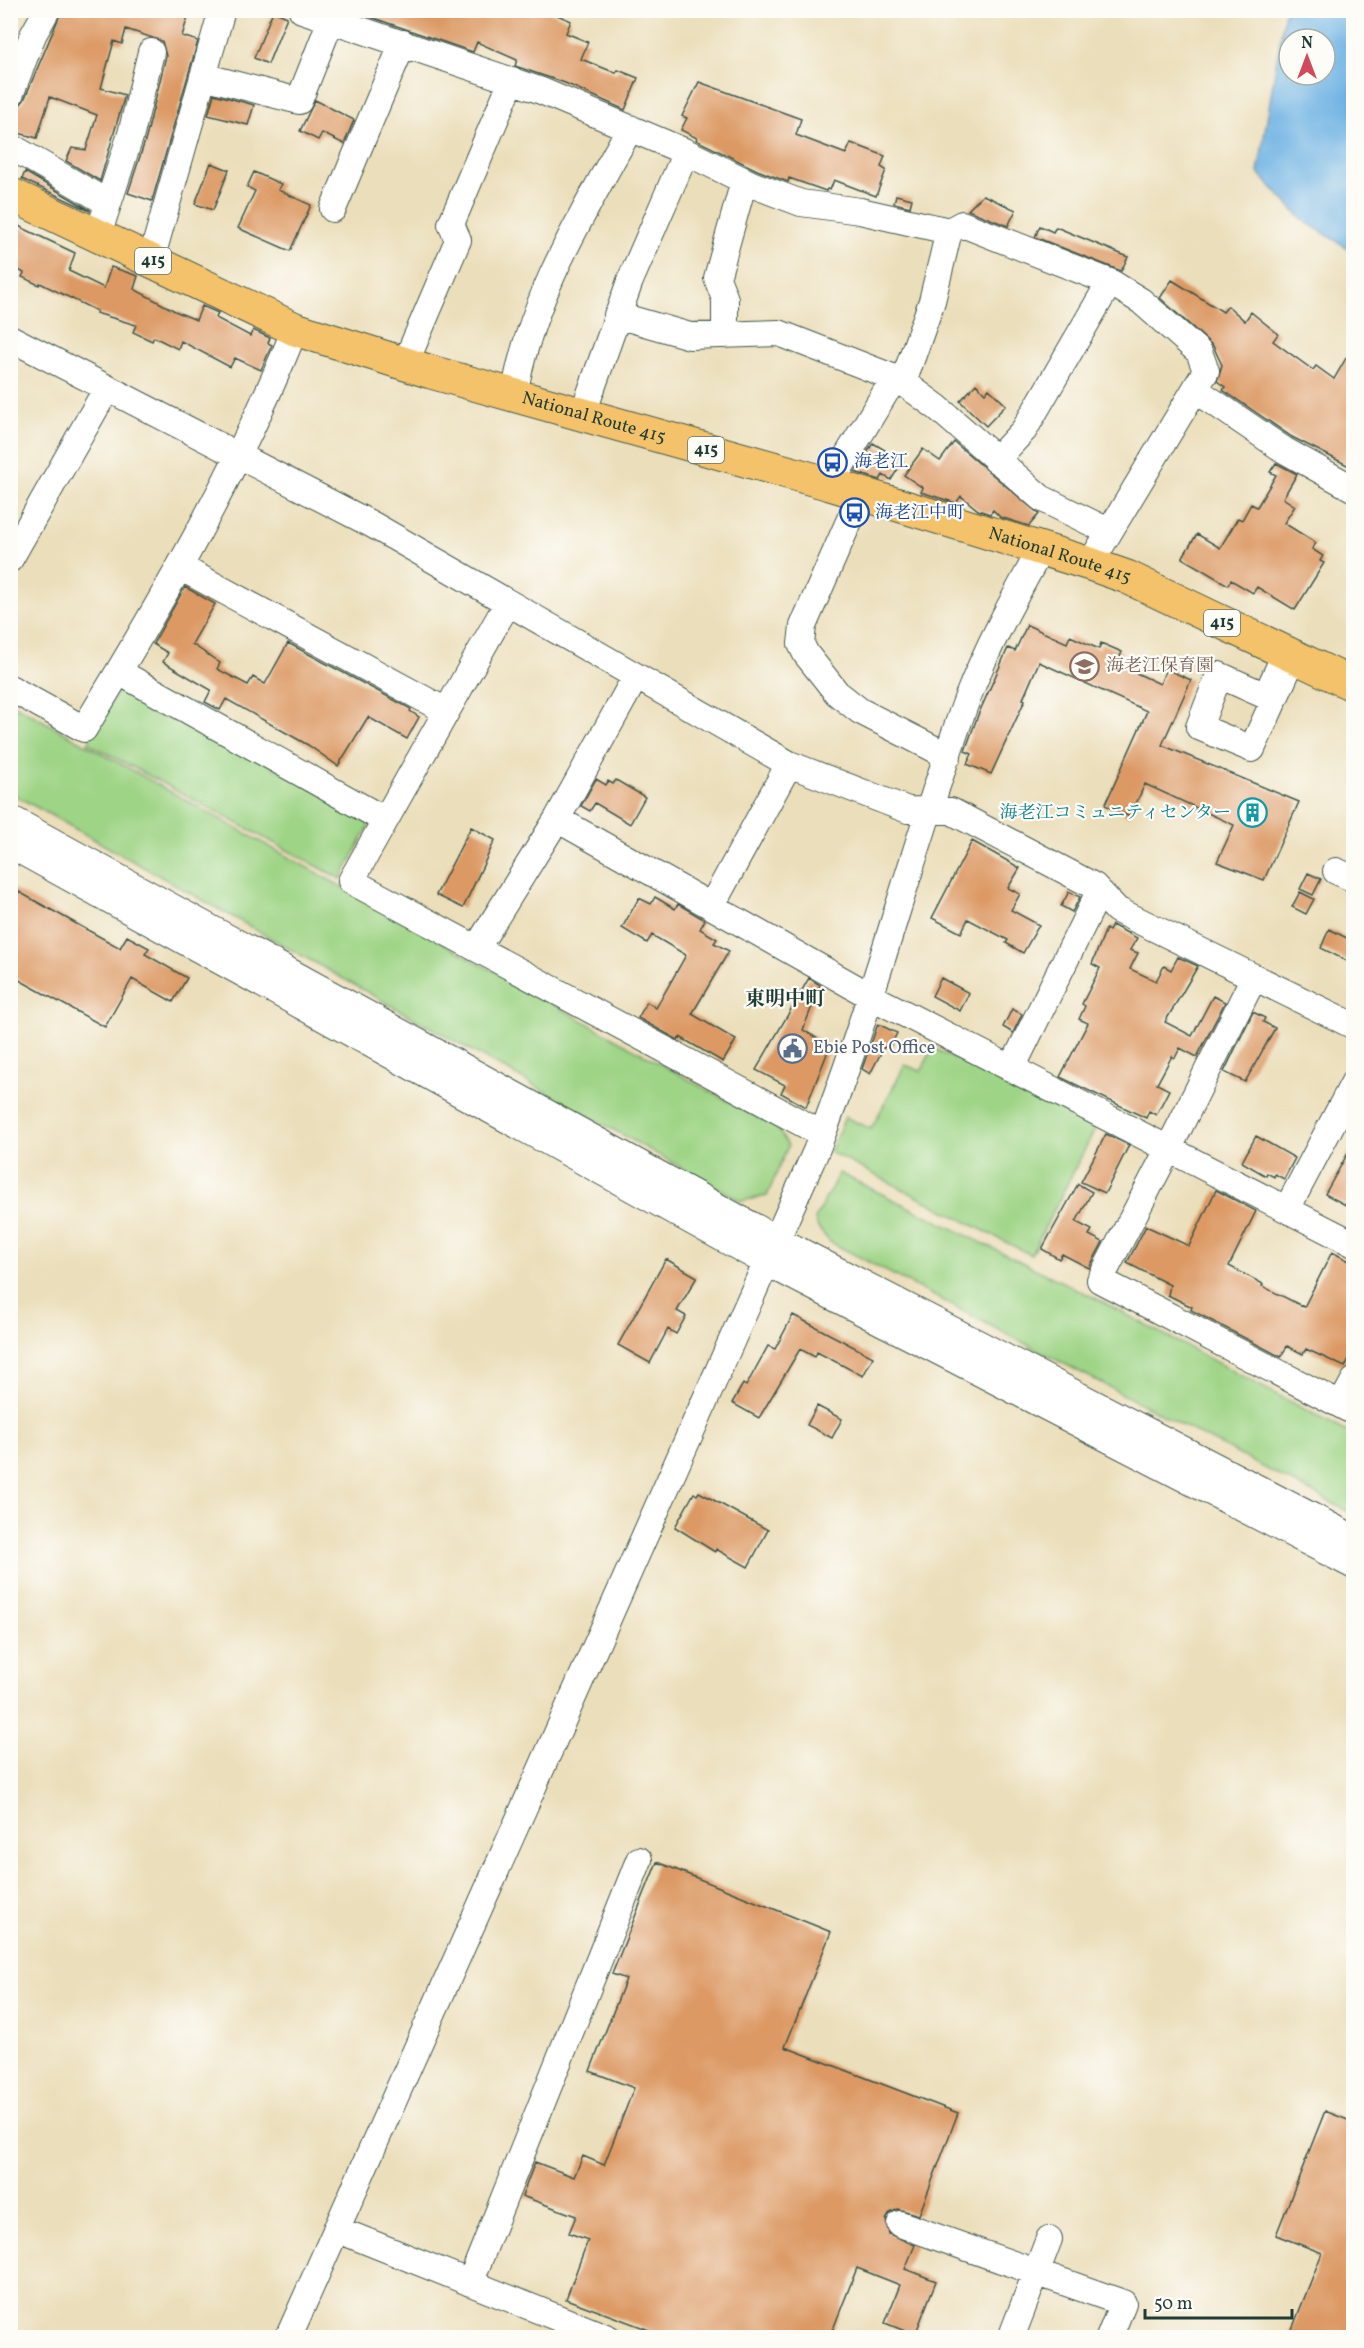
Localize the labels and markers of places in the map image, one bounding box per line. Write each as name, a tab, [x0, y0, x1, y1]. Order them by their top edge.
bus stop icon: 海老江	[817, 446, 849, 478]
place label: 海老江	[854, 450, 908, 475]
bus stop icon: 海老江中町	[838, 497, 870, 529]
place label: 海老江中町	[875, 501, 965, 526]
school or university icon: 海老江保育園	[1069, 650, 1101, 682]
place label: 海老江保育園	[1106, 654, 1214, 679]
building icon: 海老江コミュニティセンター	[1236, 797, 1268, 829]
place label: 海老江コミュニティセンター	[1000, 801, 1231, 826]
public building icon: Ebie Post Office	[776, 1032, 808, 1064]
place label: Ebie Post Office	[813, 1036, 935, 1061]

